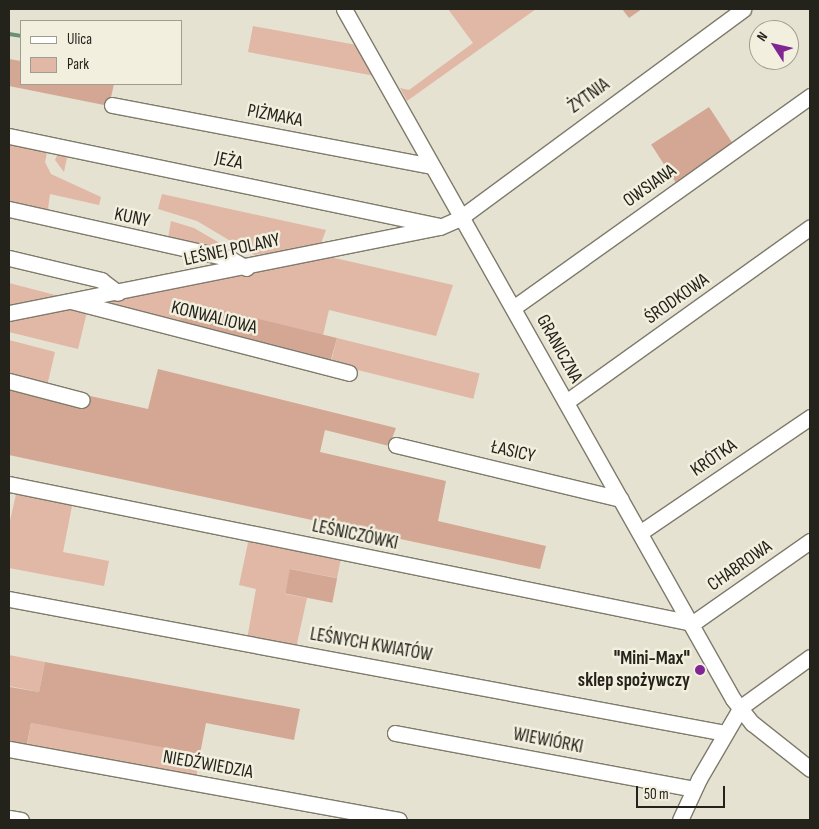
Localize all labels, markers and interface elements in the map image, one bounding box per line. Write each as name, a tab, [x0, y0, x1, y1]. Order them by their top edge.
legend	[20, 20, 182, 85]
north arrow	[749, 20, 799, 70]
text: N	[753, 29, 771, 45]
text: Ulica	[67, 30, 92, 49]
text: Park	[67, 55, 89, 74]
street label: ŻYTNIA	[564, 73, 614, 119]
street label: PIŻMAKA	[245, 99, 305, 133]
street label: JEŻA	[213, 147, 245, 175]
street label: OWSIANA	[619, 160, 681, 212]
street label: KUNY	[112, 203, 152, 233]
street label: LEŚNEJ POLANY	[182, 229, 282, 271]
street label: ŚRODKOWA	[641, 269, 713, 329]
street label: KONWALIOWA	[169, 296, 259, 340]
street label: GRANICZNA	[531, 311, 587, 387]
street label: KRÓTKA	[687, 434, 741, 482]
street label: ŁASICY	[489, 436, 537, 468]
street label: LEŚNICZÓWKI	[310, 515, 400, 555]
street label: CHABROWA	[703, 536, 777, 596]
street label: LEŚNYCH KWIATÓW	[308, 623, 434, 667]
place label: "Mini-Max" sklep spożywczy	[578, 648, 690, 692]
marker: "Mini-Max" sklep spożywczy	[694, 664, 706, 676]
street label: WIEWIÓRKI	[511, 723, 585, 759]
street label: NIEDŹWIEDZIA	[161, 746, 255, 784]
scale bar	[639, 776, 728, 808]
text: 50 m	[644, 785, 669, 804]

